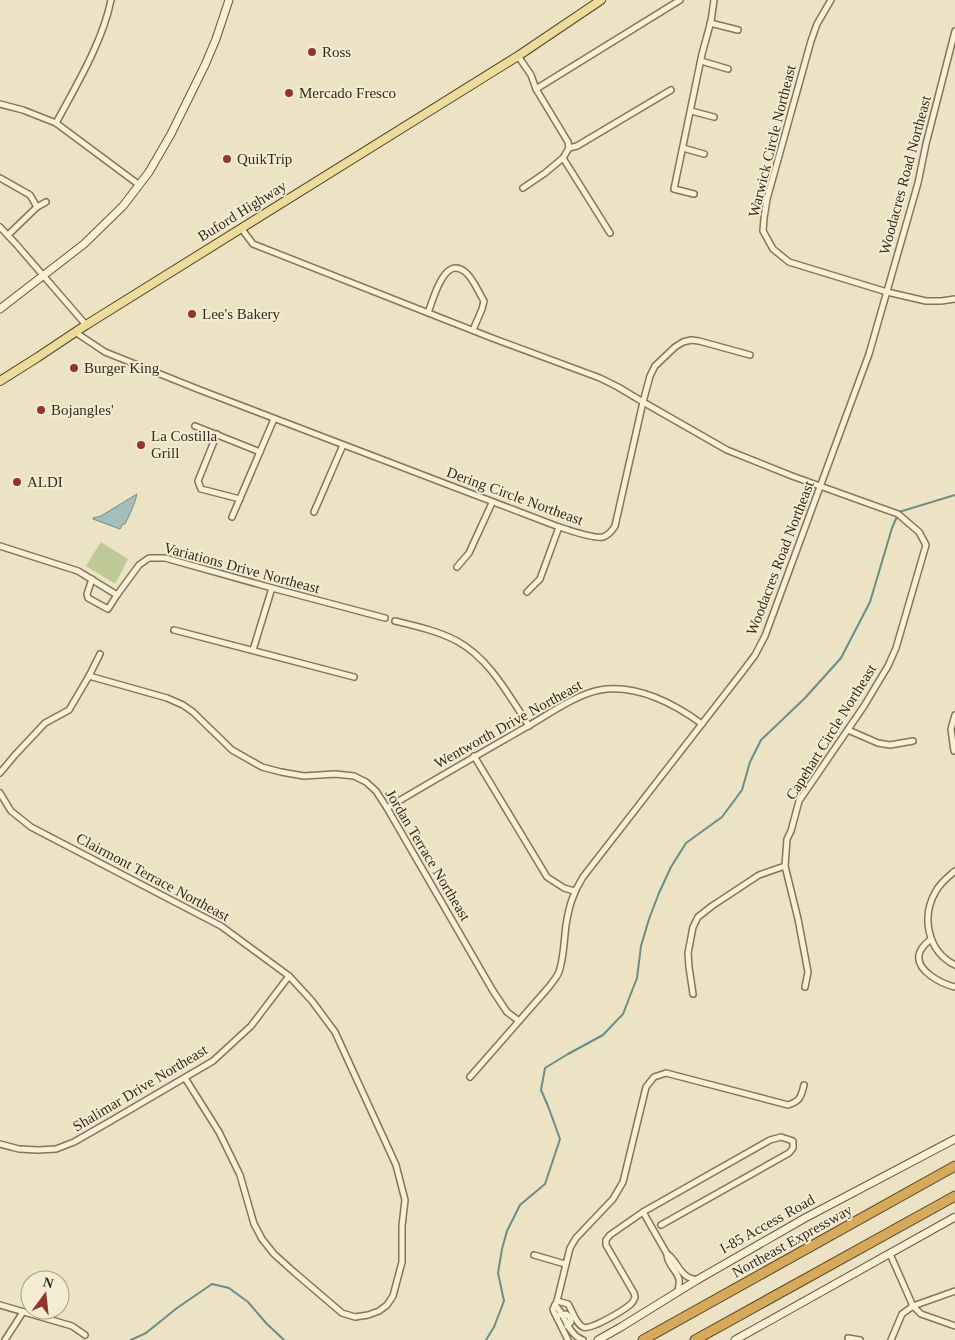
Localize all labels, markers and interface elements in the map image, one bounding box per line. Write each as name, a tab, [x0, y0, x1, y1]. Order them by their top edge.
place label: Ross	[322, 44, 351, 60]
marker: Ross	[306, 46, 318, 58]
street label: Warwick Circle Northeast	[745, 62, 799, 219]
place label: Mercado Fresco	[299, 85, 396, 101]
marker: Mercado Fresco	[283, 87, 295, 99]
street label: Woodacres Road Northeast	[876, 93, 934, 256]
place label: QuikTrip	[237, 151, 292, 167]
marker: QuikTrip	[221, 153, 233, 165]
street label: Buford Highway	[195, 177, 290, 245]
place label: Lee's Bakery	[202, 306, 281, 322]
marker: Lee's Bakery	[186, 308, 198, 320]
place label: Burger King	[84, 360, 160, 376]
marker: Burger King	[68, 362, 80, 374]
place label: Bojangles'	[51, 402, 114, 418]
marker: Bojangles'	[35, 404, 47, 416]
place label: La Costilla Grill	[151, 428, 218, 461]
marker: La Costilla Grill	[135, 439, 147, 451]
street label: Dering Circle Northeast	[445, 464, 586, 528]
place label: ALDI	[27, 474, 63, 490]
marker: ALDI	[11, 476, 23, 488]
street label: Woodacres Road Northeast	[743, 478, 817, 637]
street label: Variations Drive Northeast	[162, 539, 323, 597]
street label: Capehart Circle Northeast	[783, 661, 880, 803]
street label: Wentworth Drive Northeast	[431, 676, 585, 771]
street label: Jordan Terrace Northeast	[382, 786, 474, 924]
street label: Clairmont Terrace Northeast	[74, 830, 233, 925]
street label: Shalimar Drive Northeast	[70, 1041, 211, 1135]
street label: I-85 Access Road	[717, 1191, 818, 1257]
street label: Northeast Expressway	[729, 1201, 855, 1281]
north arrow	[20, 1270, 70, 1320]
text: N	[41, 1274, 55, 1291]

